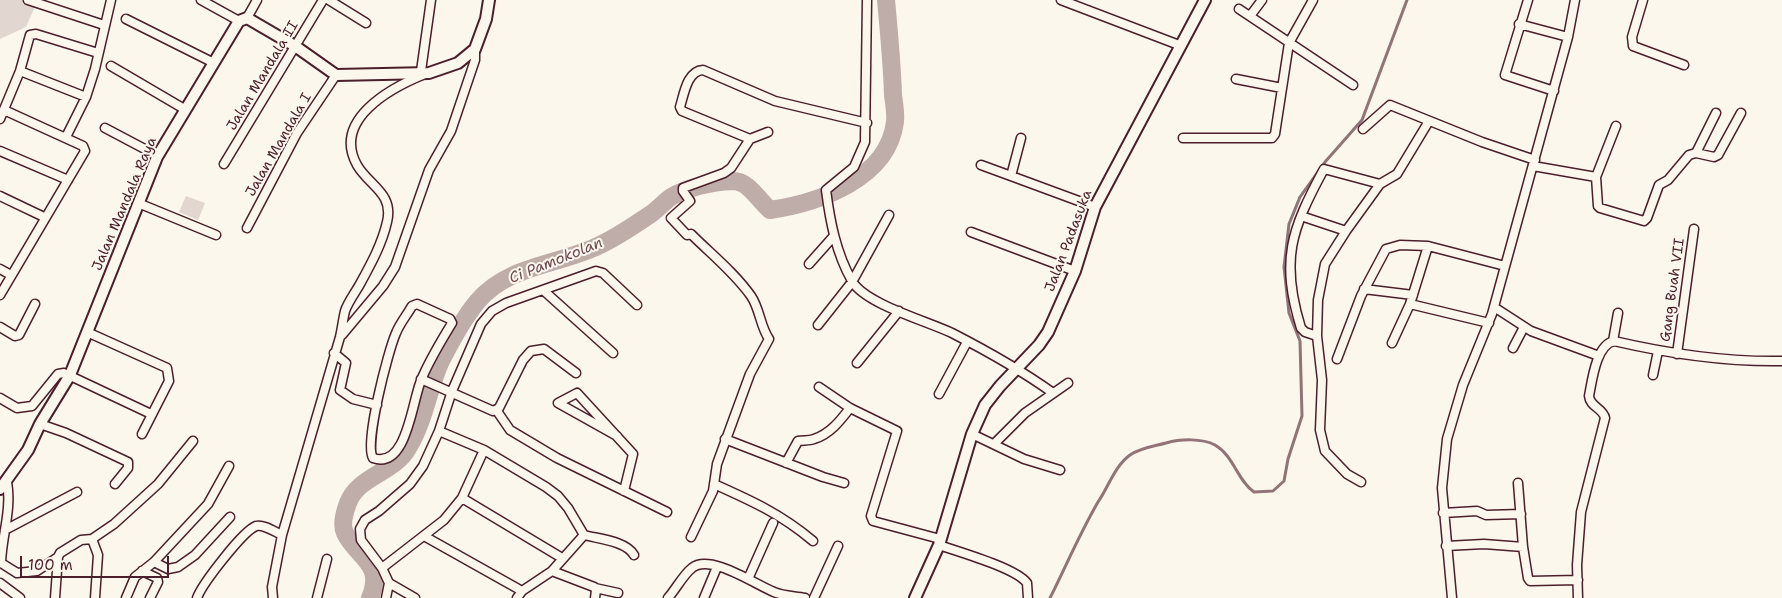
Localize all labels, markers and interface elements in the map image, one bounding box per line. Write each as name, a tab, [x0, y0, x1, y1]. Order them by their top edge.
street label: Jalan Mandala II	[224, 18, 302, 134]
street label: Jalan Mandala I	[243, 90, 315, 200]
street label: Jalan Mandala Raya	[89, 135, 161, 273]
street label: Jalan Padasuka	[1042, 188, 1096, 294]
water label: Ci Pamokolan	[507, 234, 605, 288]
street label: Gang Buah VII	[1657, 237, 1689, 343]
scale bar	[22, 546, 171, 578]
text: 100 m	[28, 555, 73, 575]

